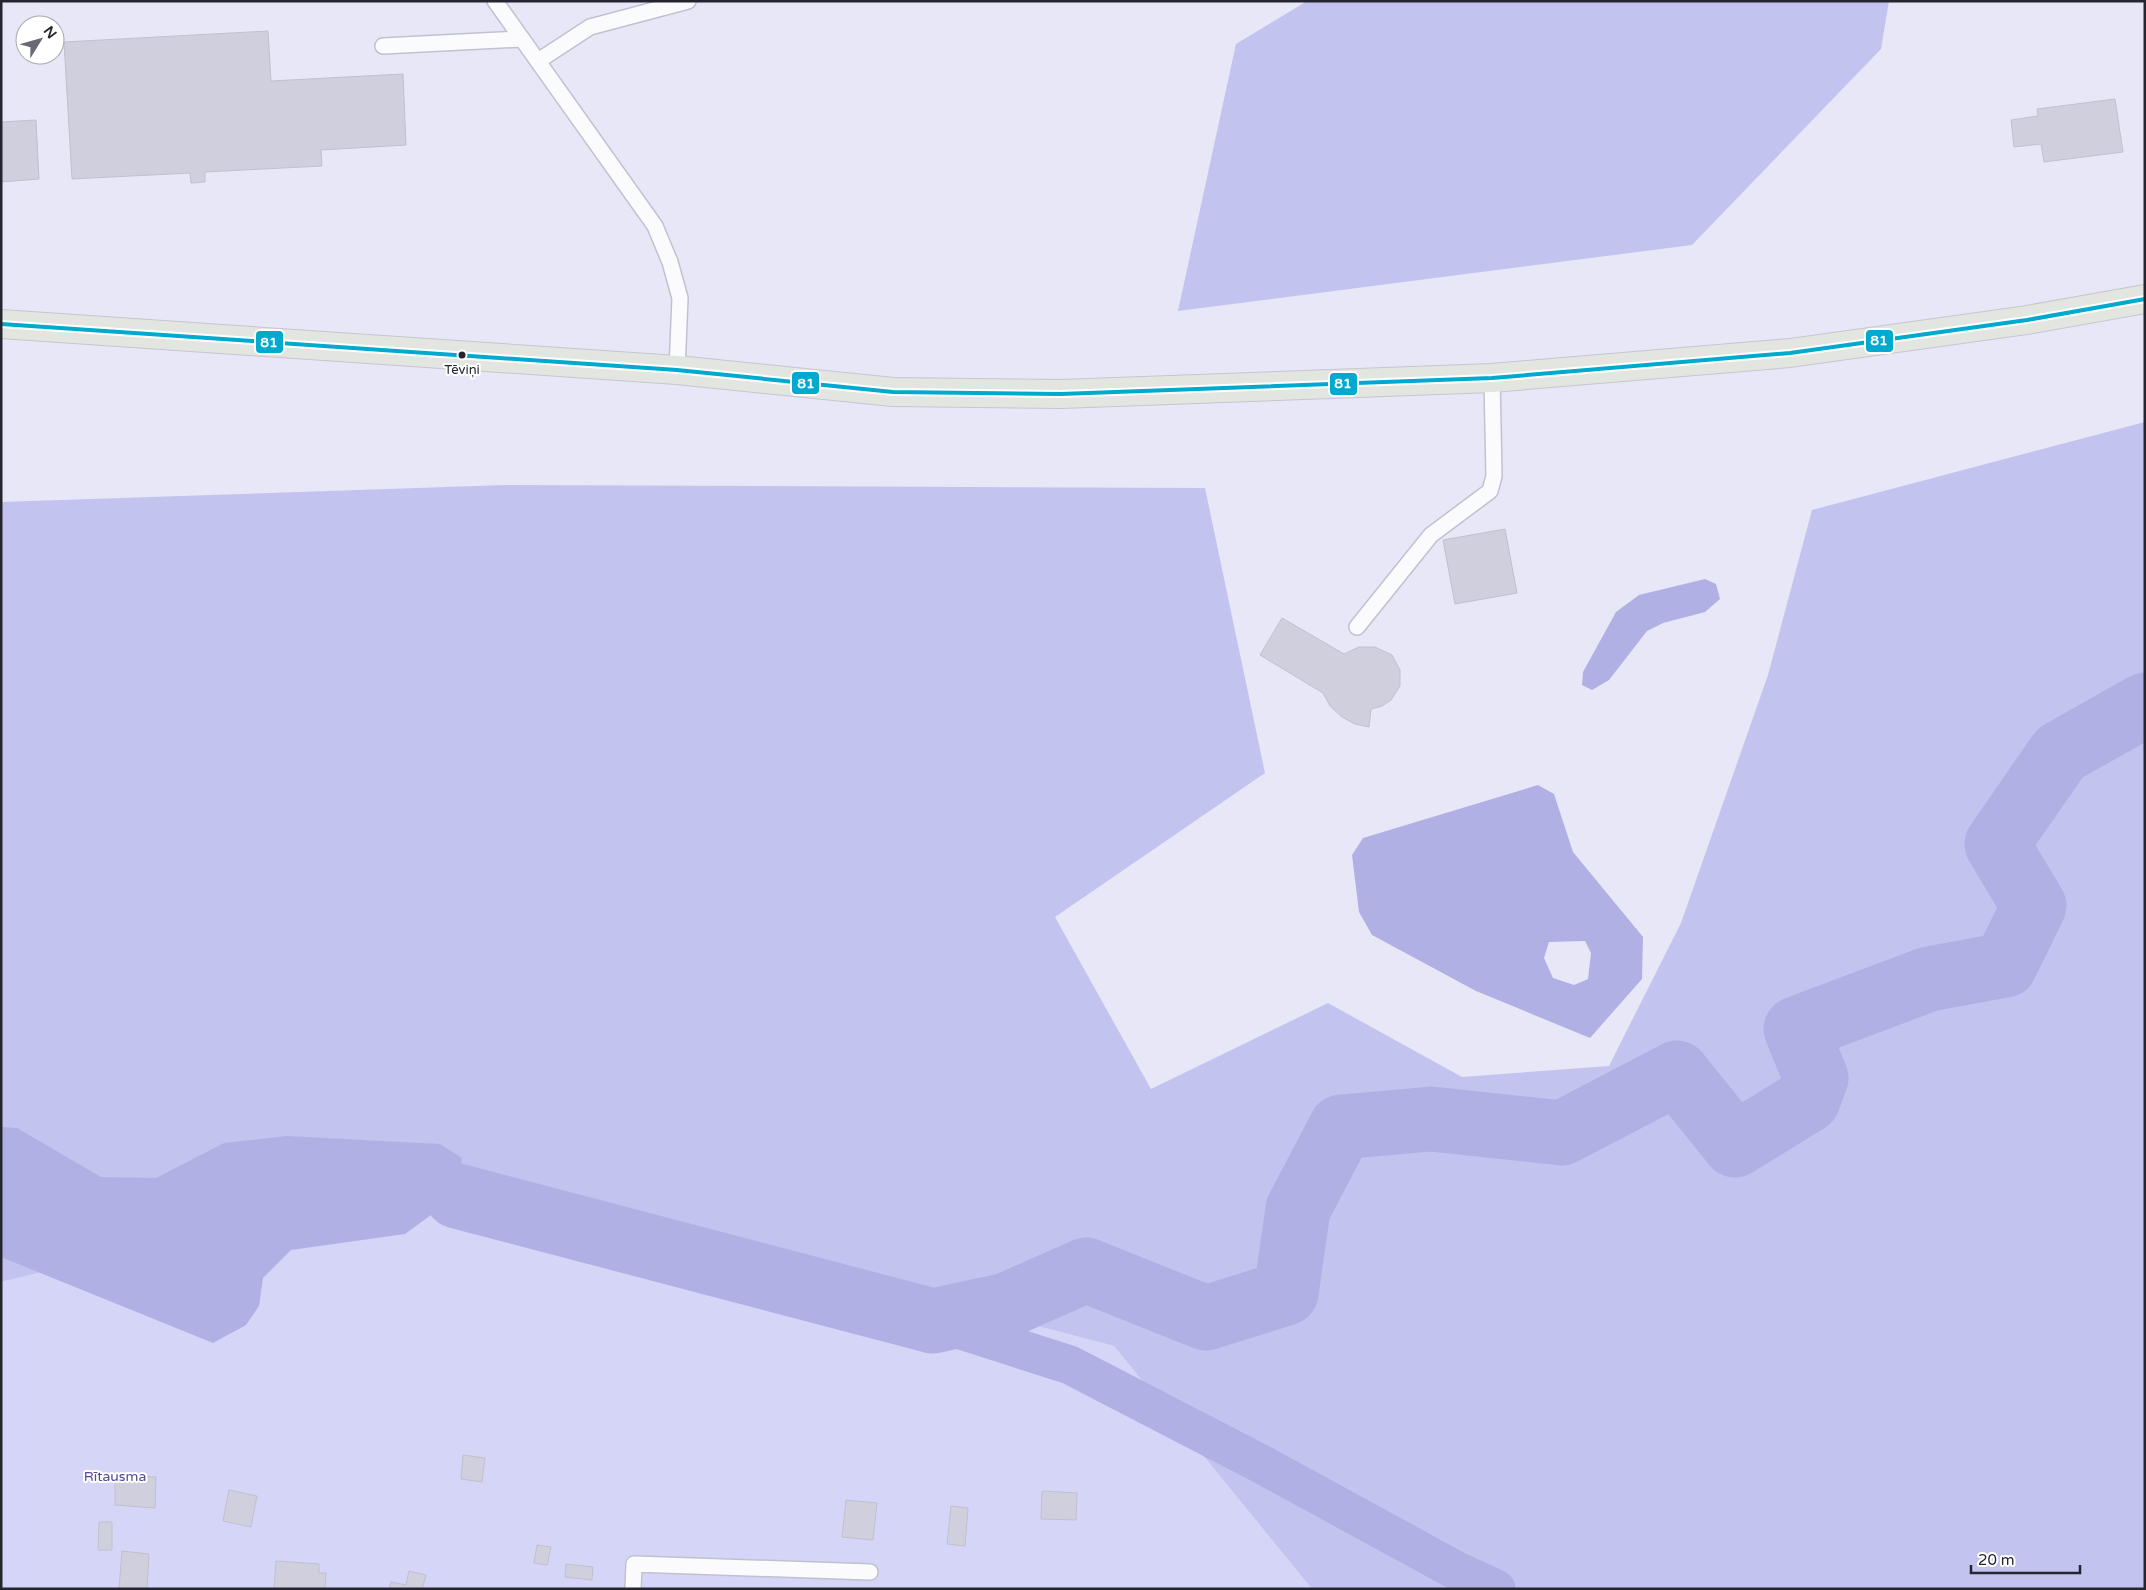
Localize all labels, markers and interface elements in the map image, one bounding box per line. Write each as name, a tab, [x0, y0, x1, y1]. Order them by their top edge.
north arrow	[15, 15, 65, 65]
text: N	[40, 23, 60, 42]
line badge: 81	[1865, 329, 1894, 353]
line badge: 81	[255, 330, 284, 354]
text: 81	[1870, 332, 1888, 349]
text: 81	[260, 334, 278, 351]
marker: Tēviņi	[457, 350, 467, 360]
place label: Tēviņi	[444, 362, 480, 378]
line badge: 81	[791, 371, 820, 395]
line badge: 81	[1329, 372, 1358, 396]
text: 81	[797, 375, 815, 392]
text: 81	[1334, 375, 1352, 392]
park label: Rītausma	[84, 1468, 146, 1485]
scale bar	[1971, 1542, 2080, 1574]
text: 20 m	[1978, 1551, 2015, 1569]

